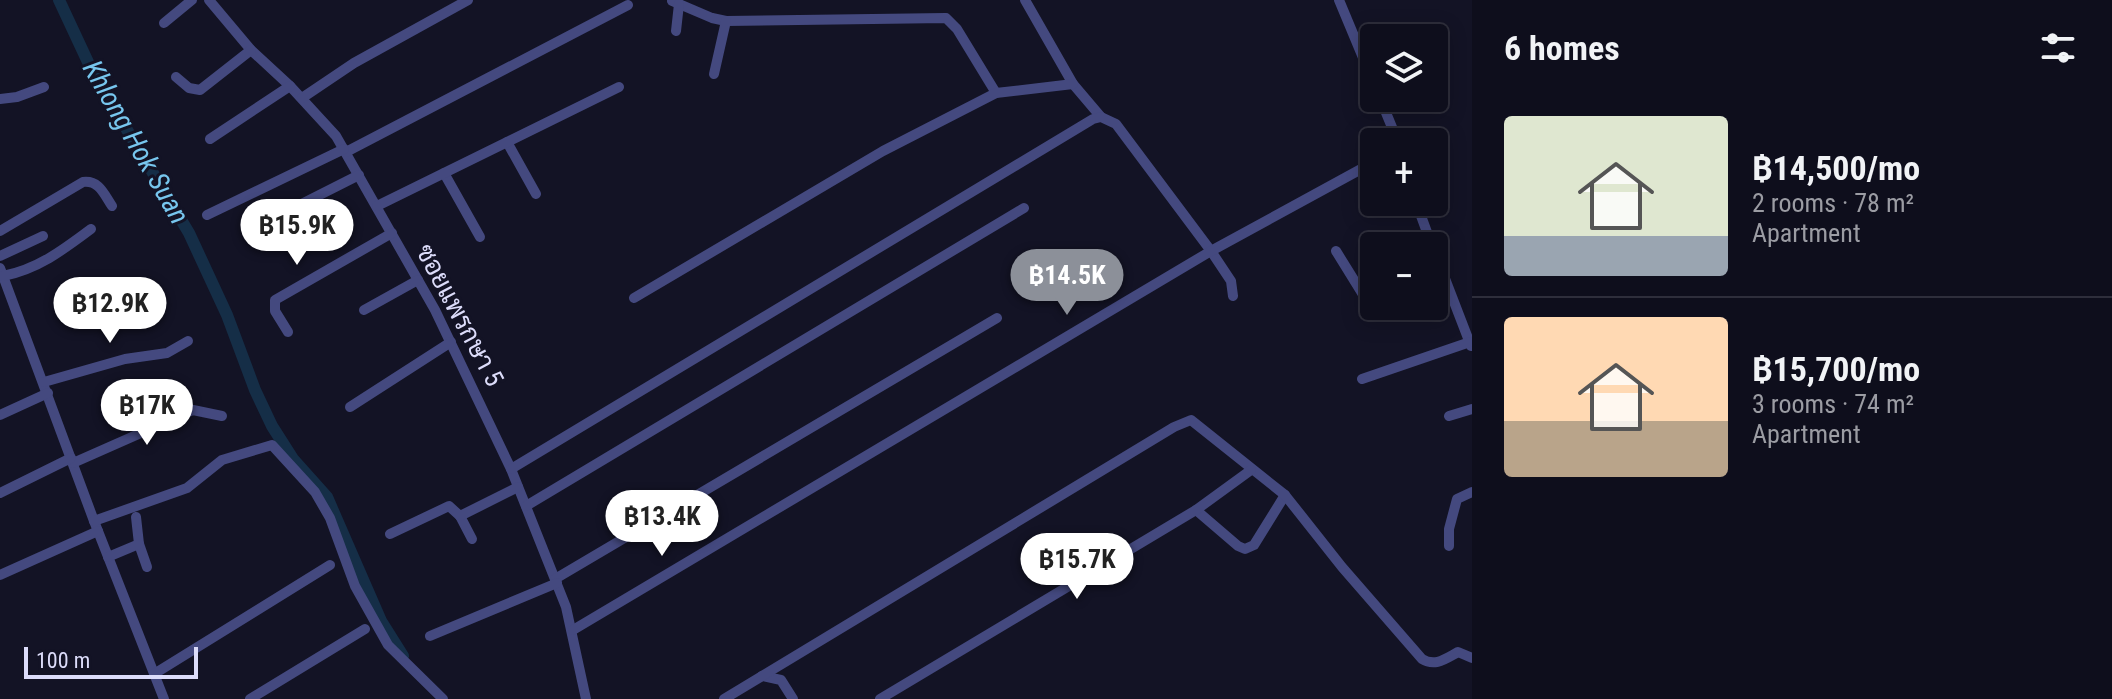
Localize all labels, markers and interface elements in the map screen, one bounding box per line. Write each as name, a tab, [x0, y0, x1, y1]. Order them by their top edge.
map controls	[1360, 24, 1448, 320]
button: layers	[1360, 24, 1448, 112]
icon: filters	[2036, 26, 2080, 70]
text: 6 homes	[1504, 28, 1620, 68]
water label: Khlong Hok Suan	[76, 54, 196, 230]
button: +	[1360, 128, 1448, 216]
icon: home	[1568, 148, 1664, 244]
text: ฿14,500/mo	[1752, 148, 1920, 188]
text: 2 rooms · 78 m²	[1752, 188, 1914, 218]
pin: ฿15.9K	[232, 199, 362, 267]
text: ฿15.9K	[258, 210, 336, 240]
text: Apartment	[1752, 218, 1861, 248]
button: −	[1360, 232, 1448, 320]
street label: ซอยแพรกษา 5	[410, 239, 510, 391]
pin: ฿14.5K	[1002, 249, 1132, 317]
text: ฿14.5K	[1028, 260, 1106, 290]
pin: ฿12.9K	[45, 277, 175, 345]
text: ฿12.9K	[71, 288, 149, 318]
icon: home	[1568, 349, 1664, 445]
text: ฿15,700/mo	[1752, 349, 1920, 389]
pin: ฿17K	[100, 379, 194, 447]
text: 3 rooms · 74 m²	[1752, 389, 1914, 419]
text: ฿17K	[119, 390, 175, 420]
text: Apartment	[1752, 419, 1861, 449]
pin: ฿13.4K	[597, 490, 727, 558]
text: ฿13.4K	[623, 501, 701, 531]
pin: ฿15.7K	[1012, 533, 1142, 601]
text: ฿15.7K	[1038, 544, 1116, 574]
scale bar	[24, 643, 198, 679]
text: 100 m	[36, 648, 90, 673]

